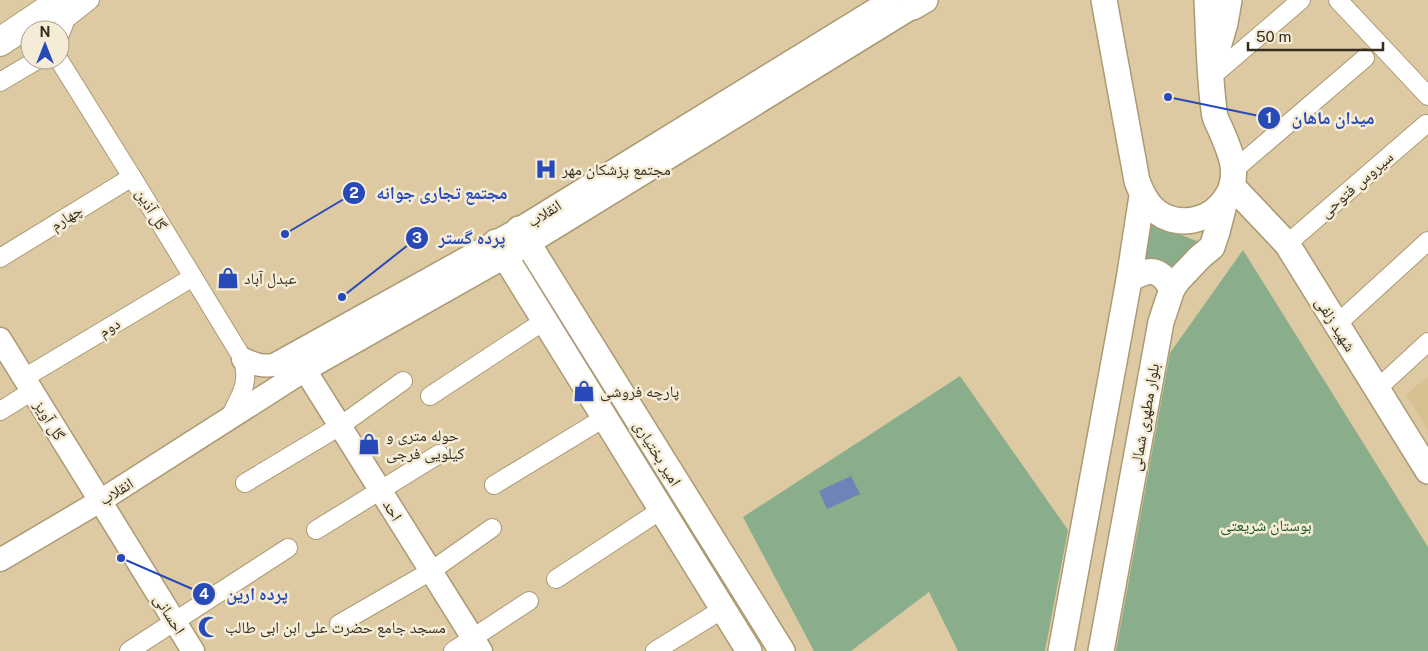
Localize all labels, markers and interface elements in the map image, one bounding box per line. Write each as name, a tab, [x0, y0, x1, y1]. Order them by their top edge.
north arrow	[20, 20, 70, 70]
scale bar	[1248, 20, 1383, 52]
text: N	[40, 24, 50, 40]
text: 50 m	[1256, 28, 1291, 45]
callout: میدان ماهان	[1256, 101, 1384, 134]
text: میدان ماهان	[1292, 107, 1374, 129]
text: 1	[1266, 109, 1272, 126]
street label: سیروس فتوحی	[1316, 147, 1398, 222]
hospital icon: مجتمع پزشکان مهر	[533, 156, 559, 182]
place label: مجتمع پزشکان مهر	[561, 160, 671, 180]
callout: مجتمع تجاری جوانه	[342, 176, 518, 209]
text: مجتمع تجاری جوانه	[376, 182, 508, 205]
text: 2	[349, 184, 359, 201]
street label: گل آذین	[131, 185, 172, 234]
street label: انقلاب	[524, 196, 565, 231]
street label: چهارم	[47, 200, 86, 235]
callout: پرده گستر	[404, 221, 516, 254]
text: پرده گستر	[438, 227, 505, 249]
text: 3	[412, 229, 422, 246]
shop icon: عبدل آباد	[215, 265, 241, 291]
place label: عبدل آباد	[244, 269, 297, 289]
street label: شهید زلفی	[1311, 294, 1360, 356]
street label: دوم	[95, 314, 124, 342]
street label: بلوار مطهری شمالی	[1126, 362, 1164, 473]
shop icon: پارچه فروشی	[571, 378, 597, 404]
place label: پارچه فروشی	[600, 382, 679, 402]
street label: گل آویز	[29, 396, 69, 444]
street label: امیر بختیاری	[629, 417, 685, 490]
place label: حوله متری و کیلویی فرجی	[386, 426, 465, 464]
shop icon: حوله متری و کیلویی فرجی	[356, 431, 382, 457]
street label: انقلاب	[96, 474, 137, 509]
street label: احد	[379, 496, 406, 524]
park label: بوستان شریعتی	[1220, 516, 1312, 536]
callout: پرده ارین	[192, 577, 298, 610]
text: پرده ارین	[226, 583, 288, 605]
text: 4	[199, 585, 209, 602]
street label: احسانی	[149, 591, 189, 639]
mosque icon: مسجد جامع حضرت علی ابن ابی طالب	[196, 614, 222, 640]
place label: مسجد جامع حضرت علی ابن ابی طالب	[225, 618, 446, 638]

